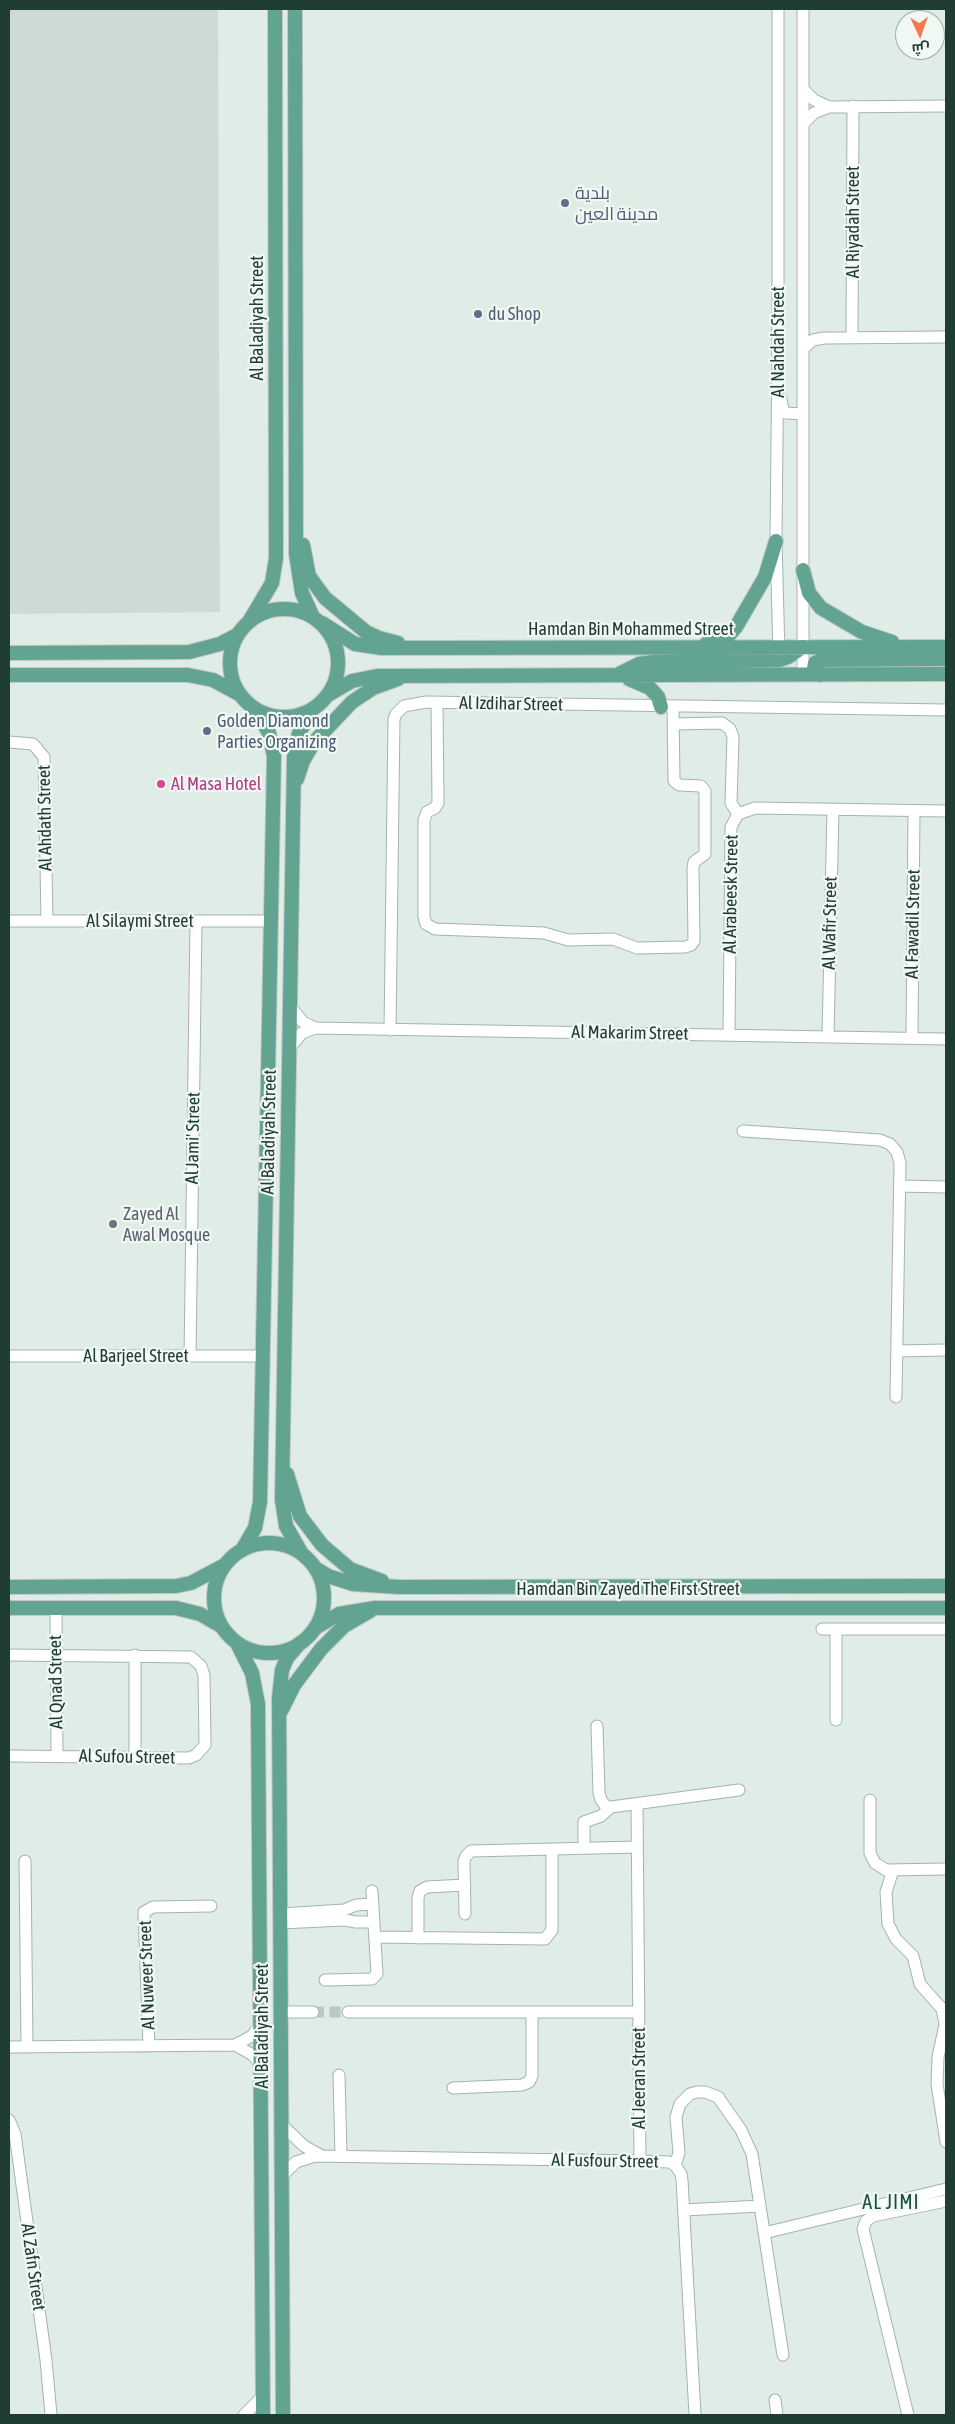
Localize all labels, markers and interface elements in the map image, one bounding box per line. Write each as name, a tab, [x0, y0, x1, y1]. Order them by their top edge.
north arrow	[895, 10, 945, 60]
text: ش	[911, 41, 930, 57]
street label: Al Riyadah Street	[842, 166, 864, 278]
place label: بلدية مدينة العين	[575, 182, 658, 224]
marker: بلدية مدينة العين	[559, 197, 571, 209]
street label: Al Baladiyah Street	[246, 255, 268, 381]
street label: Al Nahdah Street	[767, 286, 789, 398]
place label: du Shop	[488, 303, 541, 325]
marker: du Shop	[472, 308, 484, 320]
street label: Hamdan Bin Mohammed Street	[528, 618, 734, 640]
street label: Al Izdihar Street	[459, 692, 563, 716]
place label: Golden Diamond Parties Organizing	[217, 710, 336, 752]
marker: Golden Diamond Parties Organizing	[201, 725, 213, 737]
street label: Al Ahdath Street	[33, 765, 57, 871]
place label: Al Masa Hotel	[171, 773, 262, 795]
marker: Al Masa Hotel	[155, 778, 167, 790]
street label: Al Arabeesk Street	[719, 834, 743, 954]
street label: Al Fawadil Street	[901, 869, 925, 979]
street label: Al Wafir Street	[818, 876, 842, 970]
street label: Al Silaymi Street	[86, 910, 194, 932]
street label: Al Makarim Street	[571, 1021, 689, 1045]
street label: Al Baladiyah Street	[257, 1069, 281, 1195]
street label: Al Jami' Street	[181, 1092, 205, 1184]
place label: Zayed Al Awal Mosque	[123, 1203, 210, 1246]
marker: Zayed Al Awal Mosque	[107, 1218, 119, 1230]
street label: Al Barjeel Street	[83, 1345, 189, 1367]
street label: Hamdan Bin Zayed The First Street	[516, 1578, 740, 1600]
street label: Al Qnad Street	[44, 1635, 68, 1729]
street label: Al Sufou Street	[79, 1745, 175, 1769]
street label: Al Nuweer Street	[134, 1920, 160, 2030]
street label: Al Baladiyah Street	[251, 1963, 273, 2089]
street label: Al Jeeran Street	[628, 2027, 650, 2129]
street label: Al Fusfour Street	[551, 2149, 659, 2173]
district label: AL JIMI	[861, 2191, 921, 2215]
street label: Al Zafn Street	[16, 2222, 50, 2312]

